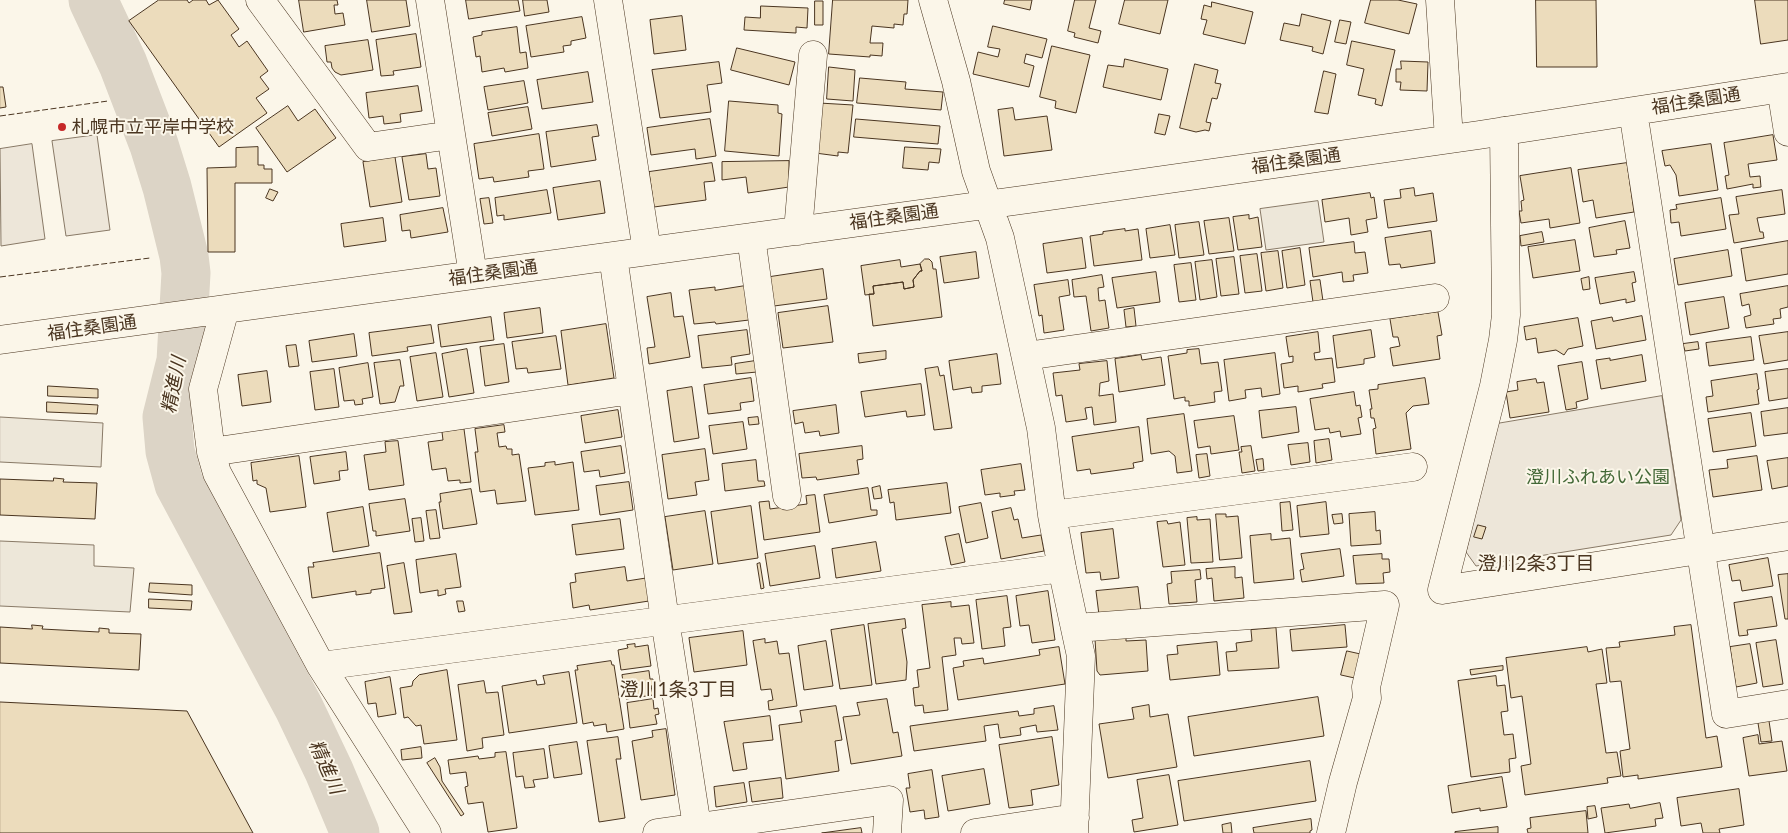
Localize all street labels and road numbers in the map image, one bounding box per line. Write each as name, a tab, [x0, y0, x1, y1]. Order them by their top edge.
street label: 福住桑園通	[1650, 83, 1742, 119]
street label: 福住桑園通	[1250, 144, 1342, 178]
street label: 福住桑園通	[848, 200, 940, 234]
street label: 福住桑園通	[447, 256, 539, 290]
street label: 福住桑園通	[46, 311, 138, 345]

